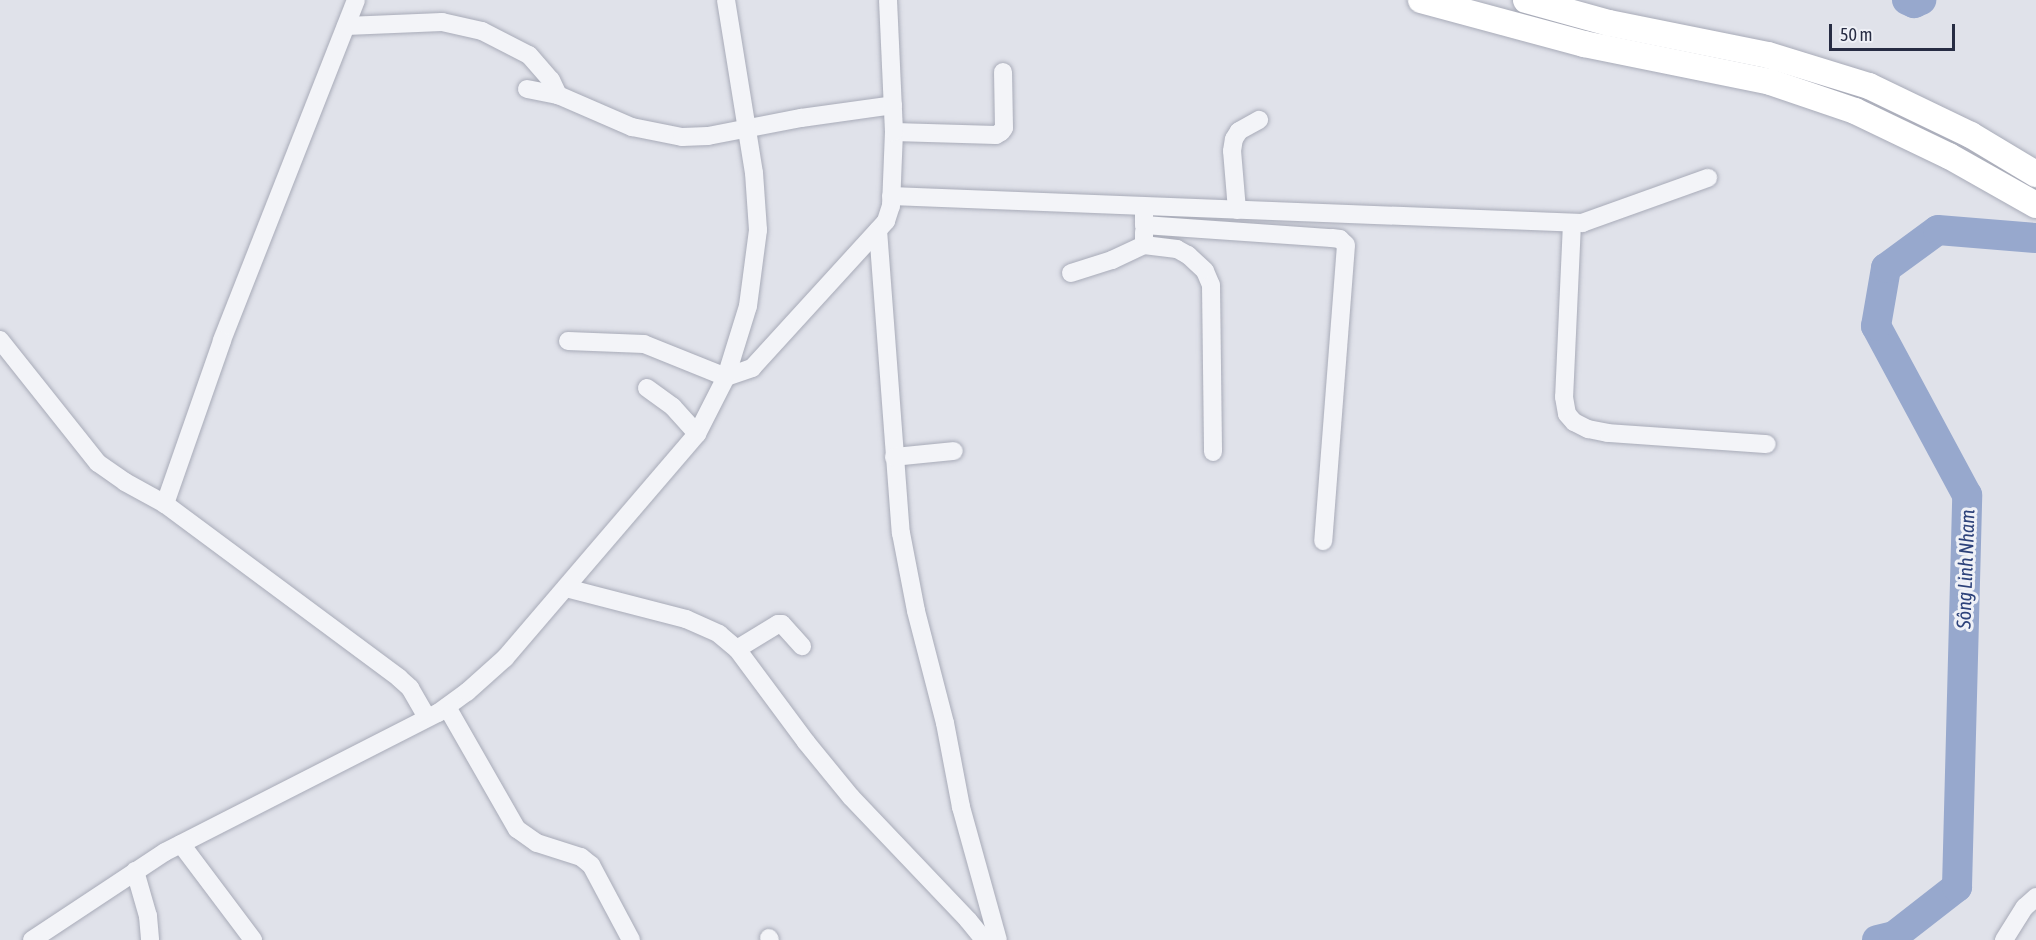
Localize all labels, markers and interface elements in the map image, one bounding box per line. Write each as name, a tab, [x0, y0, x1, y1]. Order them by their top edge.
scale bar	[1832, 12, 1958, 50]
text: 50 m	[1840, 24, 1872, 45]
water label: Sông Linh Nham	[1951, 509, 1979, 629]

